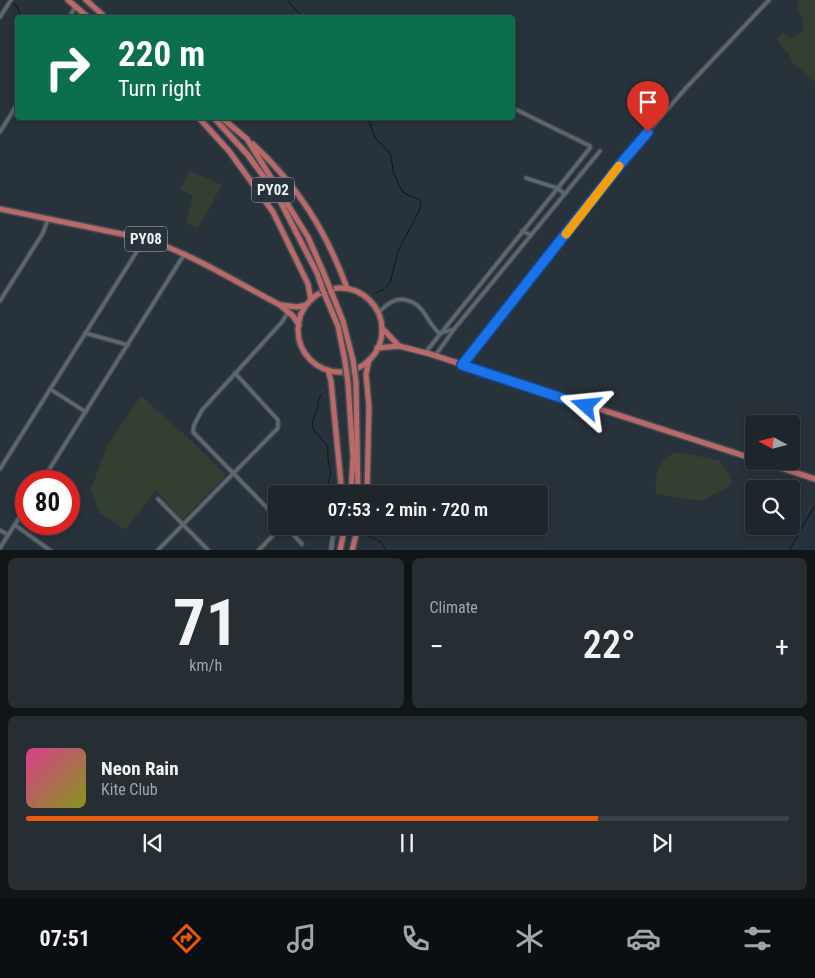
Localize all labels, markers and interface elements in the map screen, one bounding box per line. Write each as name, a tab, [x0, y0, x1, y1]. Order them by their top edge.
text: 220 m	[118, 34, 205, 75]
icon: right	[35, 35, 100, 100]
text: Turn right	[118, 76, 201, 101]
pin	[627, 81, 669, 132]
icon: arrive	[634, 88, 662, 116]
road number: PY02	[252, 178, 294, 202]
road number: PY08	[125, 226, 167, 252]
position arrow	[559, 379, 611, 431]
north arrow	[745, 415, 800, 470]
map controls	[745, 415, 800, 535]
speed limit sign: 80	[15, 470, 80, 535]
button: search	[745, 480, 800, 535]
text: 07:53 · 2 min · 720 m	[328, 498, 488, 521]
text: 71	[173, 585, 239, 661]
text: Climate	[430, 598, 478, 617]
text: 22°	[583, 623, 636, 667]
text: −	[430, 630, 444, 663]
text: +	[775, 630, 789, 663]
text: km/h	[189, 656, 222, 675]
text: Neon Rain	[101, 757, 179, 780]
text: Kite Club	[101, 780, 158, 799]
icon: previous	[139, 829, 167, 857]
icon: pause	[393, 829, 421, 857]
icon: next	[648, 829, 676, 857]
icon: directions	[169, 921, 204, 956]
icon: music	[284, 921, 319, 956]
icon: phone	[398, 921, 433, 956]
icon: climate	[512, 921, 547, 956]
icon: car	[626, 921, 661, 956]
icon: filters	[740, 921, 775, 956]
text: 07:51	[40, 926, 90, 951]

